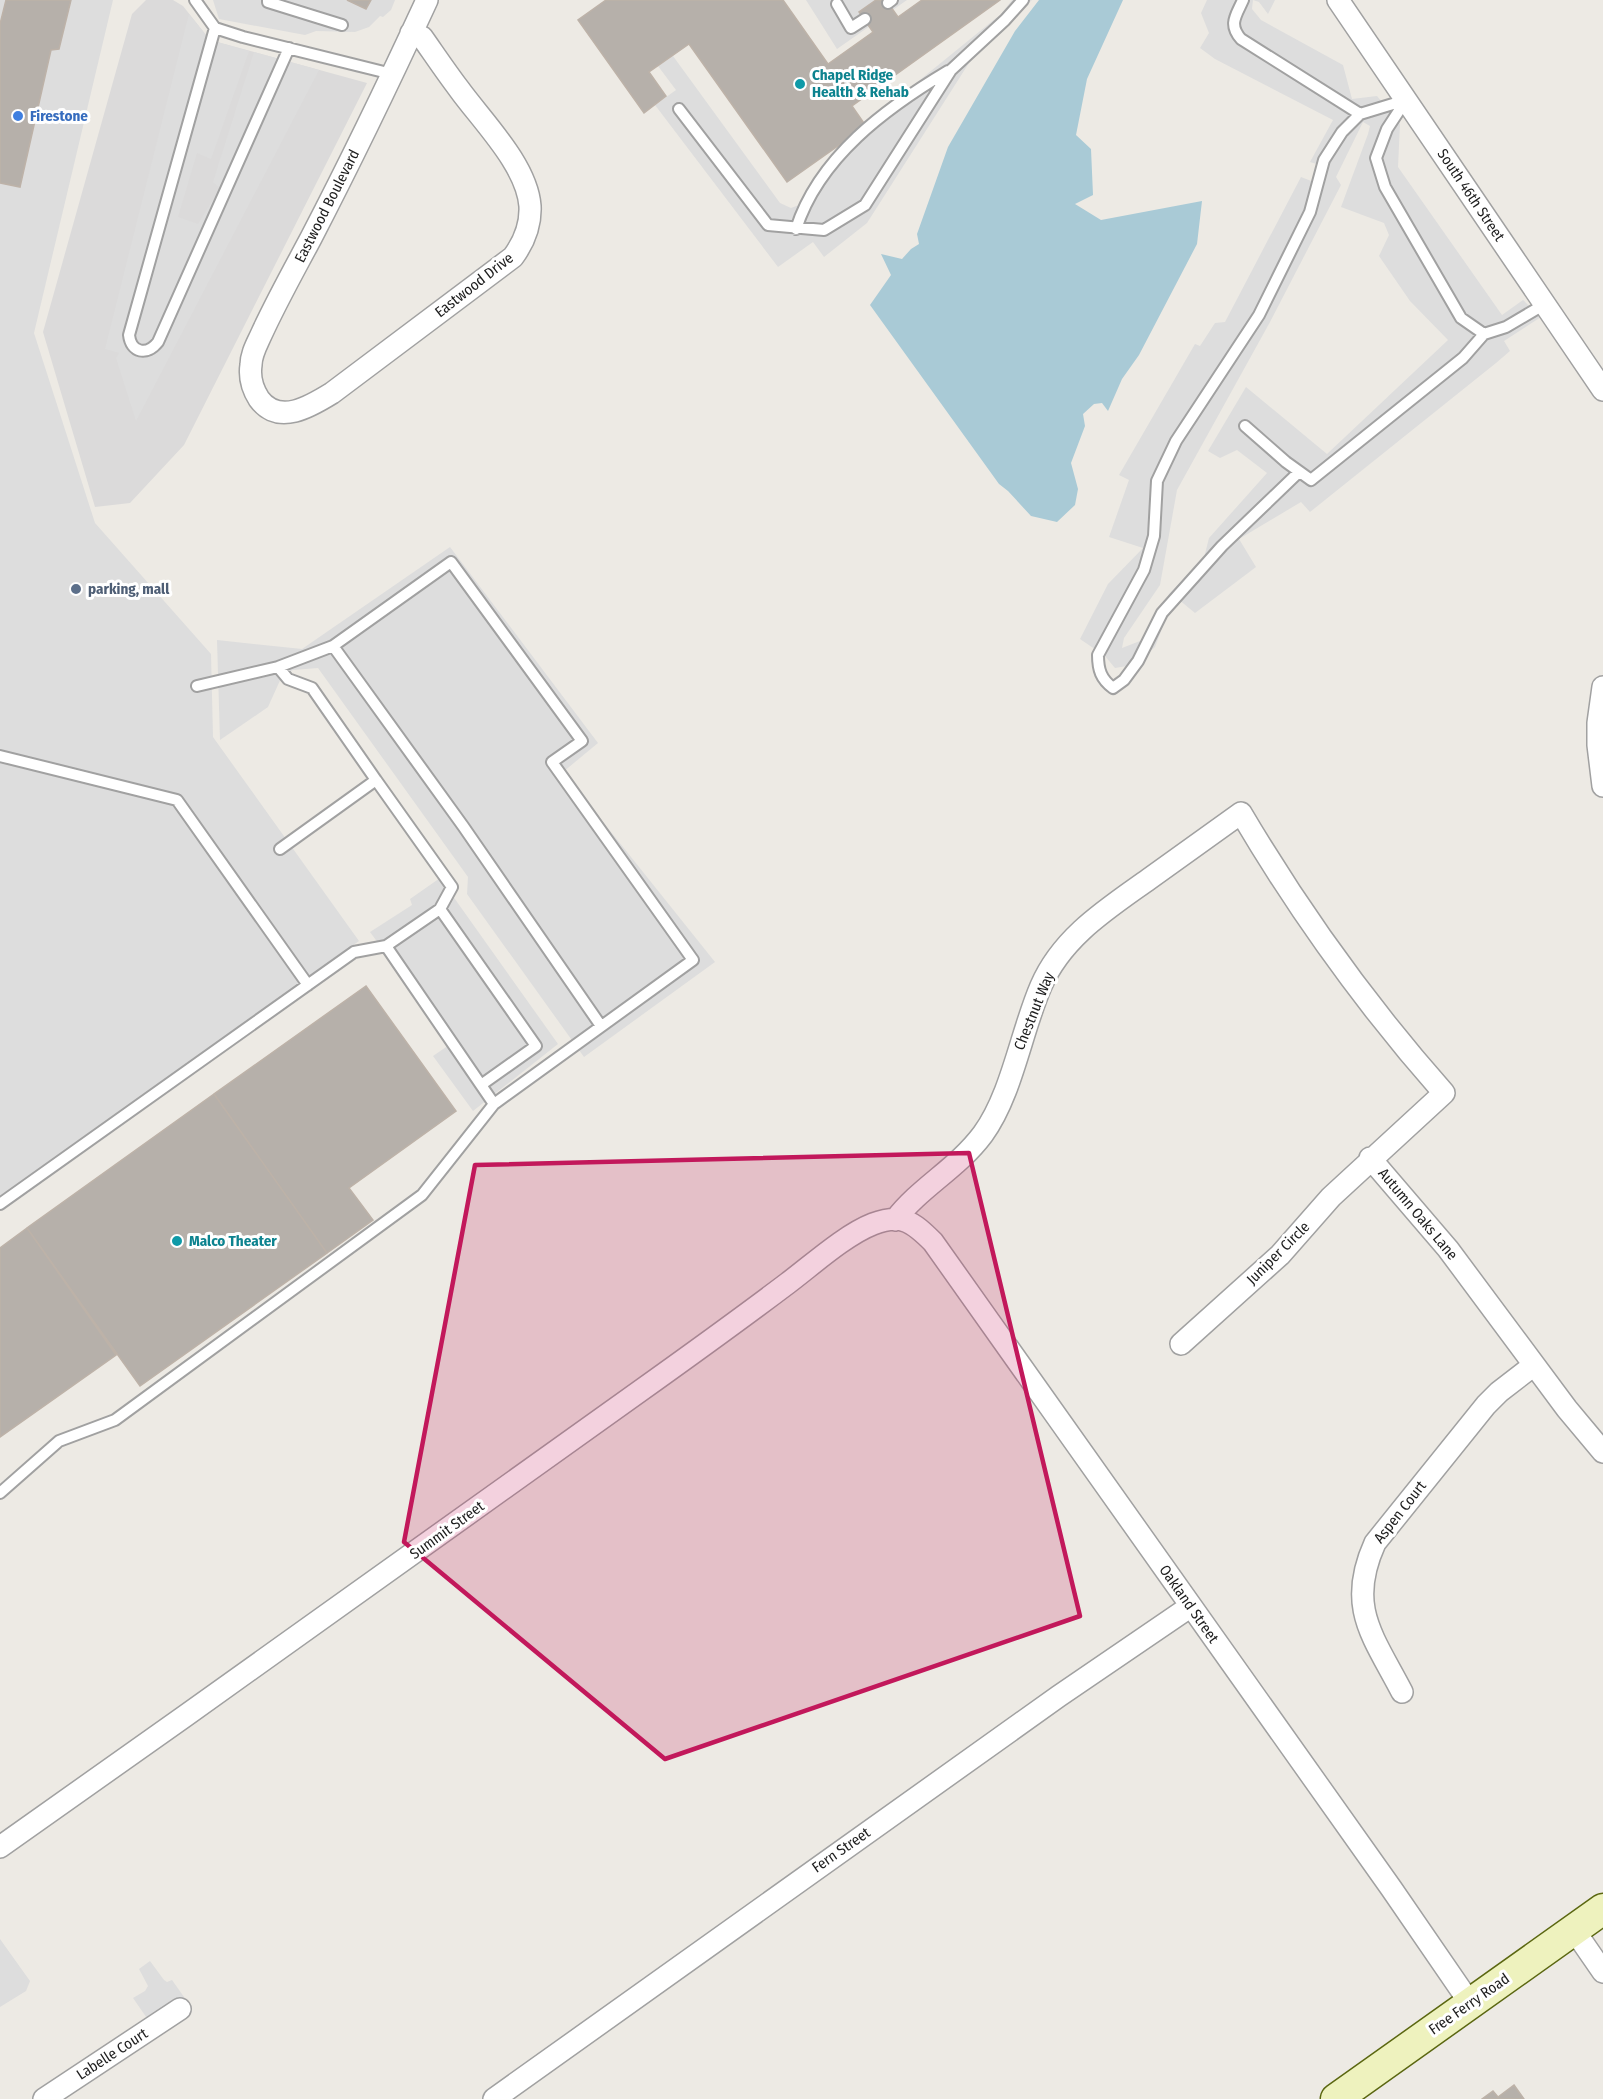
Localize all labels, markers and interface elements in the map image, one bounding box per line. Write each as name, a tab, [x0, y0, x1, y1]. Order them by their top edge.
place label: Chapel Ridge Health & Rehab	[812, 66, 909, 101]
marker: Chapel Ridge Health & Rehab	[793, 77, 807, 91]
place label: Firestone	[30, 107, 88, 125]
marker: Firestone	[11, 109, 25, 123]
street label: South 46th Street	[1433, 145, 1509, 245]
street label: Eastwood Boulevard	[291, 146, 363, 266]
street label: Eastwood Drive	[431, 249, 517, 321]
place label: parking, mall	[88, 580, 170, 598]
marker: parking, mall	[69, 582, 83, 596]
street label: Chestnut Way	[1010, 969, 1058, 1053]
street label: Autumn Oaks Lane	[1374, 1165, 1462, 1263]
street label: Juniper Circle	[1243, 1218, 1313, 1288]
place label: Malco Theater	[189, 1232, 277, 1250]
marker: Malco Theater	[170, 1234, 184, 1248]
street label: Aspen Court	[1370, 1477, 1430, 1547]
street label: Summit Street	[406, 1497, 488, 1563]
street label: Oakland Street	[1155, 1561, 1223, 1647]
street label: Fern Street	[808, 1823, 874, 1877]
street label: Free Ferry Road	[1425, 1970, 1513, 2038]
street label: Labelle Court	[73, 2024, 151, 2084]

